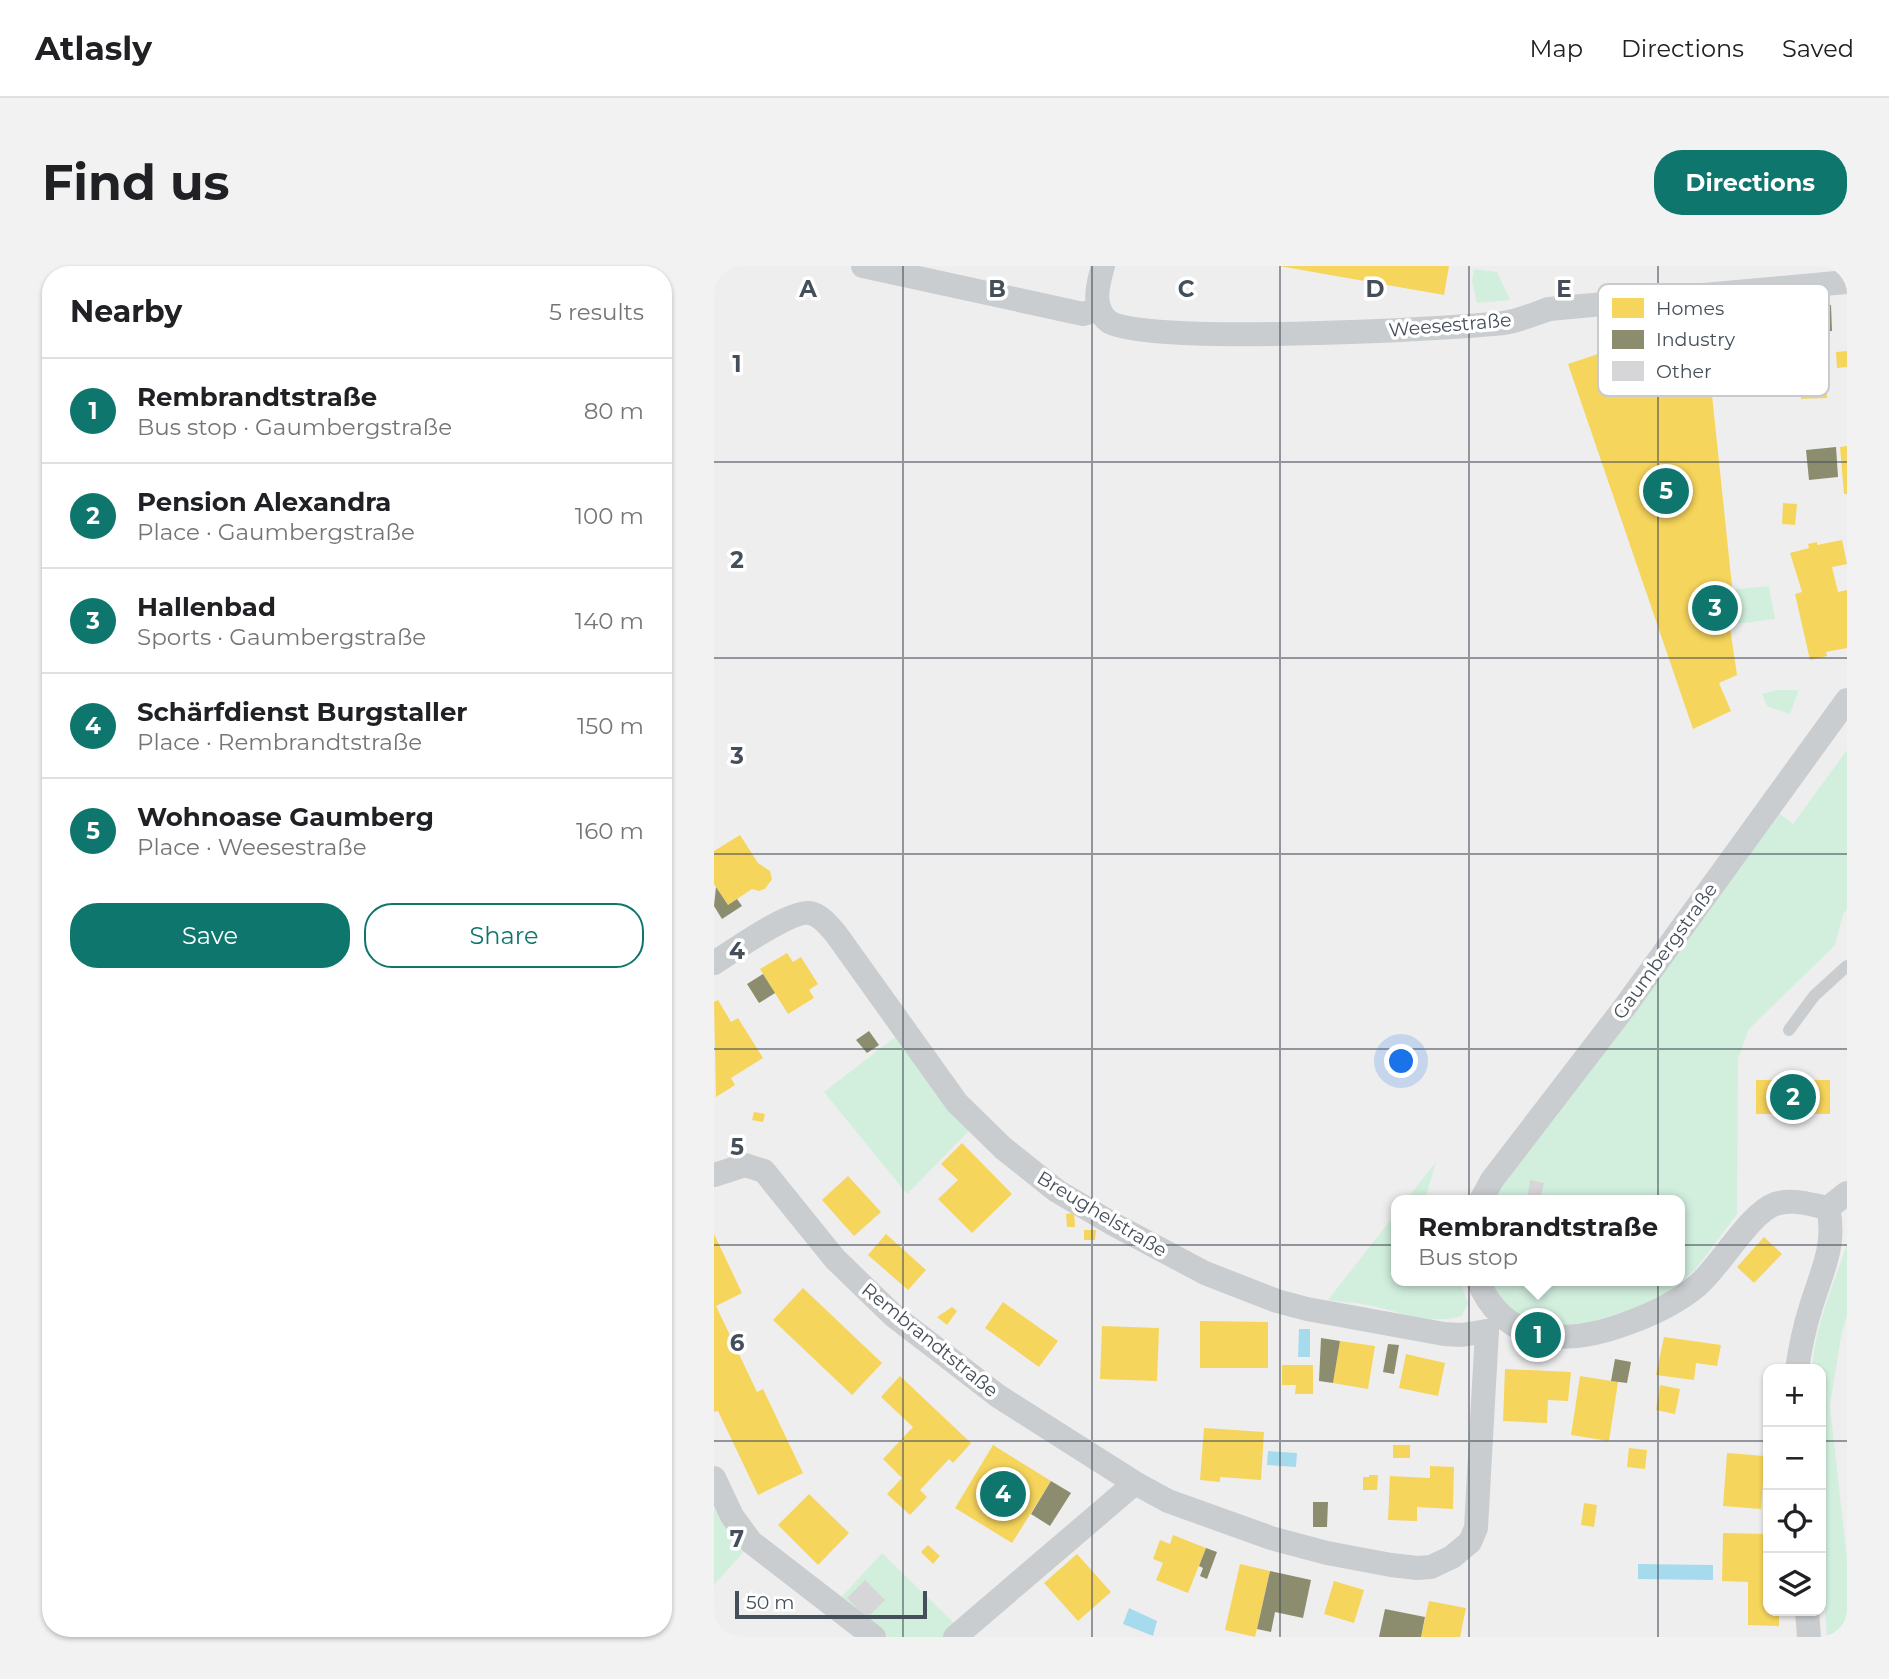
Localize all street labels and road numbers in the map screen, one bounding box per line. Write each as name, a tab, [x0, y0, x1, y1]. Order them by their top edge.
street label: Weesestraße	[1388, 308, 1512, 342]
street label: Gaumbergstraße	[1608, 878, 1722, 1024]
street label: Breughelstraße	[1033, 1166, 1171, 1262]
street label: Rembrandtstraße	[857, 1278, 1003, 1402]

